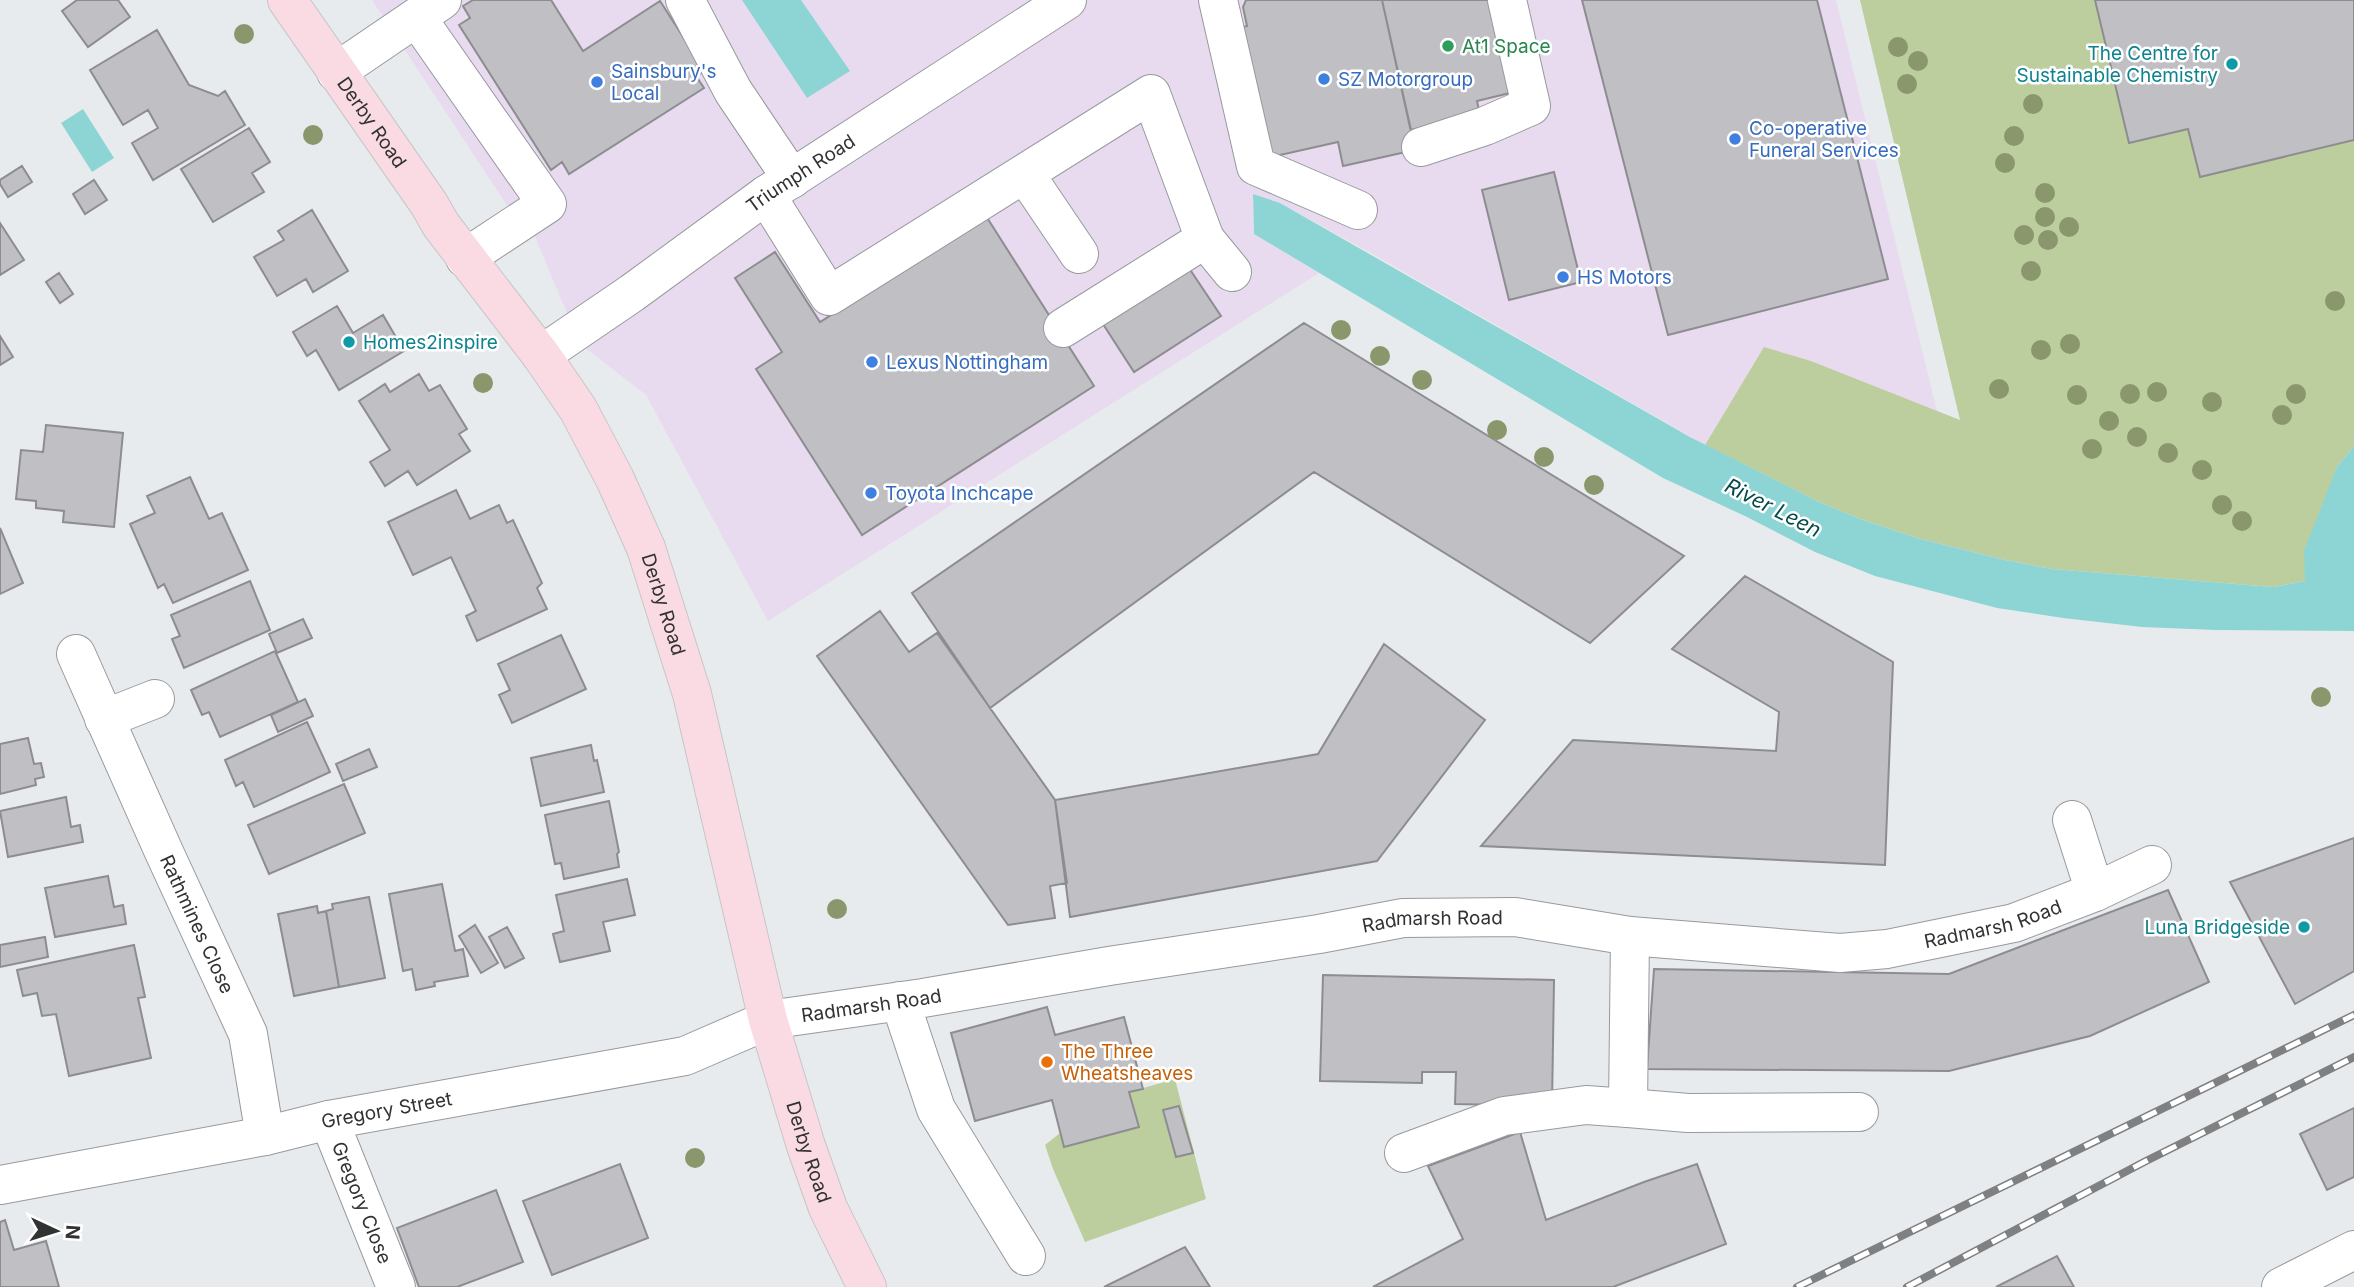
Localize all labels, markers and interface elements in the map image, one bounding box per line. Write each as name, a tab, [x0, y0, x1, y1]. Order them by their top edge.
place label: At1 Space	[1462, 35, 1551, 58]
marker: At1 Space	[1440, 38, 1456, 54]
place label: The Centre for Sustainable Chemistry	[2017, 42, 2218, 87]
marker: The Centre for Sustainable Chemistry	[2224, 56, 2240, 72]
place label: Sainsbury's Local	[611, 60, 716, 105]
place label: SZ Motorgroup	[1338, 68, 1473, 91]
marker: SZ Motorgroup	[1316, 71, 1332, 87]
street label: Derby Road	[332, 73, 411, 172]
marker: Sainsbury's Local	[589, 74, 605, 90]
place label: Co-operative Funeral Services	[1749, 117, 1899, 162]
street label: Triumph Road	[742, 129, 859, 218]
marker: Co-operative Funeral Services	[1727, 131, 1743, 147]
place label: HS Motors	[1577, 266, 1672, 289]
marker: HS Motors	[1555, 269, 1571, 285]
place label: Homes2inspire	[363, 331, 498, 354]
marker: Homes2inspire	[341, 334, 357, 350]
place label: Lexus Nottingham	[886, 351, 1048, 374]
marker: Lexus Nottingham	[864, 354, 880, 370]
water label: River Leen	[1721, 473, 1825, 542]
place label: Toyota Inchcape	[885, 482, 1034, 505]
marker: Toyota Inchcape	[863, 485, 879, 501]
street label: Derby Road	[636, 551, 690, 658]
street label: Rathmines Close	[155, 851, 239, 997]
street label: Radmarsh Road	[1922, 895, 2065, 953]
street label: Radmarsh Road	[1360, 906, 1503, 938]
place label: Luna Bridgeside	[2145, 916, 2290, 939]
marker: Luna Bridgeside	[2296, 919, 2312, 935]
street label: Radmarsh Road	[800, 984, 943, 1027]
place label: The Three Wheatsheaves	[1061, 1040, 1193, 1085]
marker: The Three Wheatsheaves	[1039, 1054, 1055, 1070]
street label: Gregory Street	[319, 1087, 454, 1133]
street label: Derby Road	[781, 1099, 836, 1206]
street label: Gregory Close	[327, 1138, 396, 1267]
north arrow	[21, 1196, 91, 1266]
text: N	[60, 1224, 84, 1240]

